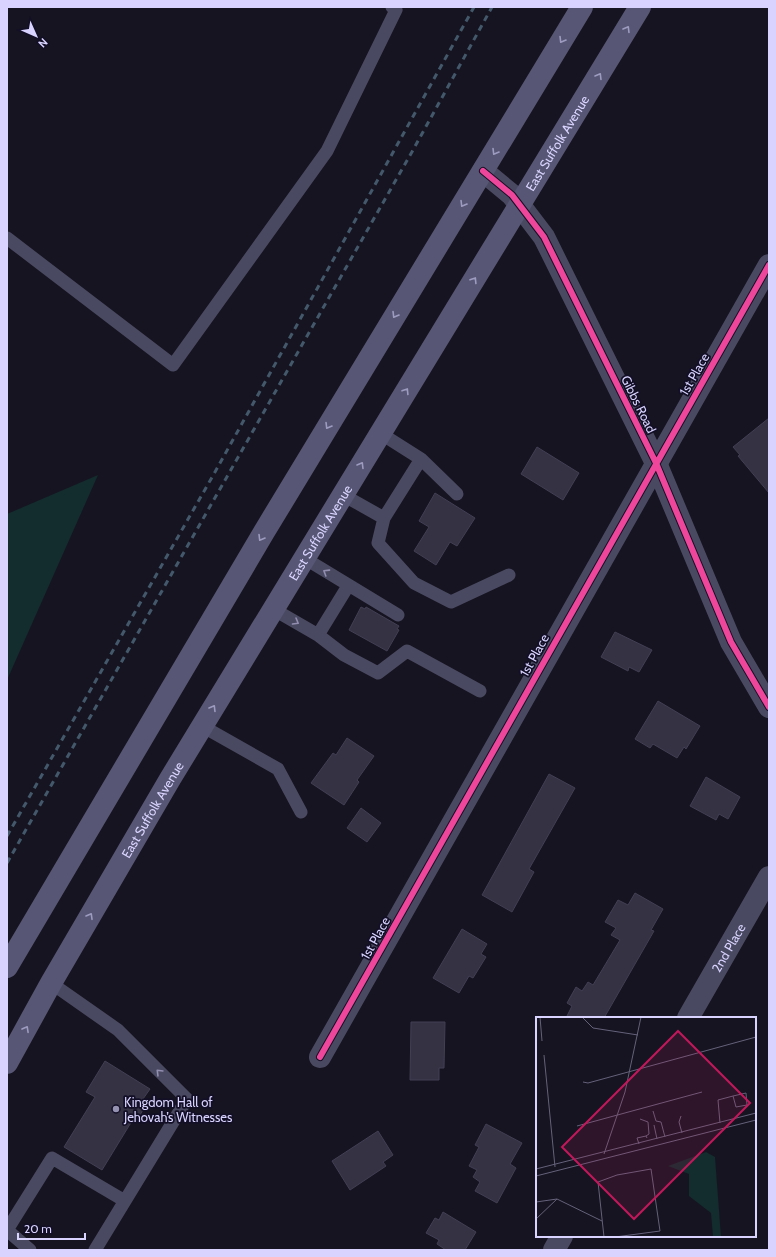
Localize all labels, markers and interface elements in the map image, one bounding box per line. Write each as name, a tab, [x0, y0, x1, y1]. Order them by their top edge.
north arrow	[16, 16, 56, 56]
one-way arrow	[622, 26, 629, 33]
text: N	[35, 35, 51, 51]
one-way arrow	[559, 36, 566, 43]
one-way arrow	[594, 73, 601, 80]
street label: East Suffolk Avenue	[522, 92, 593, 194]
one-way arrow	[492, 148, 500, 155]
one-way arrow	[460, 200, 468, 207]
one-way arrow	[469, 277, 477, 284]
one-way arrow	[393, 311, 400, 318]
street label: 1st Place	[676, 350, 713, 398]
street label: Gibbs Road	[618, 372, 660, 436]
one-way arrow	[401, 388, 409, 395]
one-way arrow	[325, 422, 332, 429]
one-way arrow	[356, 462, 363, 469]
street label: East Suffolk Avenue	[285, 481, 355, 583]
one-way arrow	[258, 534, 265, 541]
one-way arrow	[323, 569, 330, 577]
one-way arrow	[292, 617, 299, 625]
street label: 1st Place	[516, 631, 552, 679]
one-way arrow	[209, 705, 216, 712]
street label: East Suffolk Avenue	[118, 758, 187, 861]
one-way arrow	[85, 913, 92, 920]
street label: 1st Place	[357, 914, 393, 962]
street label: 2nd Place	[708, 920, 749, 975]
inset map	[536, 1017, 756, 1237]
one-way arrow	[21, 1026, 28, 1033]
one-way arrow	[156, 1069, 164, 1077]
place label: Kingdom Hall of Jehovah’s Witnesses	[123, 1094, 233, 1125]
marker: Kingdom Hall of Jehovah’s Witnesses	[111, 1104, 121, 1114]
scale bar	[18, 1215, 85, 1241]
text: 20 m	[24, 1221, 52, 1236]

